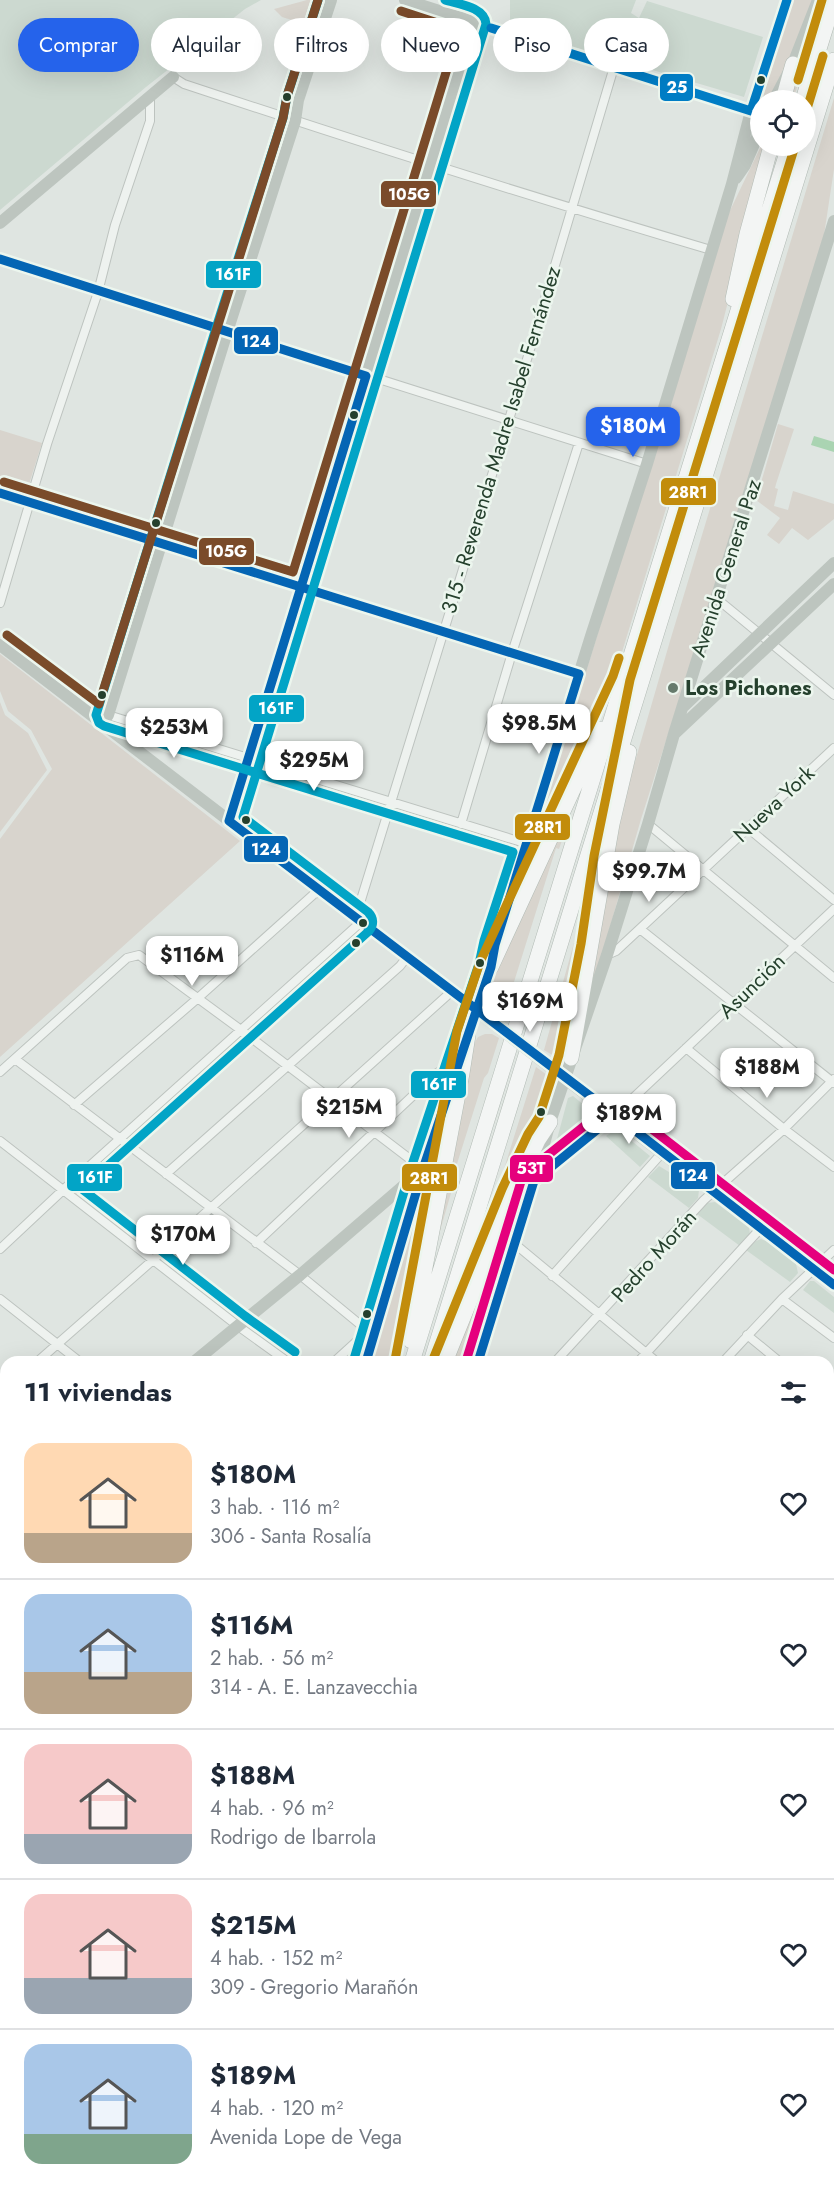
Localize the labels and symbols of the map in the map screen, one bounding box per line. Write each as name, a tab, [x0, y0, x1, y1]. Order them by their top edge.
line badge: 25	[659, 73, 694, 102]
unlabelled marker	[755, 74, 767, 86]
text: 25	[667, 76, 687, 99]
unlabelled marker	[281, 91, 293, 103]
line badge: 105G	[380, 180, 437, 208]
text: 105G	[388, 183, 430, 206]
line badge: 161F	[205, 260, 262, 289]
street label: 315 - Reverenda Madre Isabel Fernández	[434, 262, 568, 617]
text: 161F	[215, 263, 251, 286]
line badge: 124	[233, 326, 279, 355]
text: 124	[241, 330, 271, 353]
pin: $180M	[591, 407, 675, 458]
unlabelled marker	[348, 409, 360, 421]
street label: Avenida General Paz	[683, 475, 769, 661]
line badge: 28R1	[660, 477, 717, 506]
text: 28R1	[668, 481, 708, 504]
unlabelled marker	[150, 517, 162, 529]
line badge: 105G	[198, 537, 255, 566]
text: 105G	[205, 540, 247, 563]
place label: Los Pichones	[685, 673, 812, 703]
marker: Los Pichones	[666, 681, 680, 695]
unlabelled marker	[96, 689, 108, 701]
line badge: 161F	[248, 694, 305, 723]
text: 161F	[258, 697, 294, 720]
pin: $98.5M	[490, 704, 588, 755]
pin: $253M	[132, 708, 216, 759]
pin: $295M	[272, 741, 356, 792]
street label: Nueva York	[727, 758, 822, 849]
line badge: 28R1	[514, 813, 571, 841]
unlabelled marker	[240, 814, 252, 826]
text: 28R1	[523, 816, 563, 839]
line badge: 124	[243, 835, 289, 863]
text: 124	[251, 838, 281, 861]
pin: $99.7M	[600, 852, 698, 903]
unlabelled marker	[357, 917, 369, 929]
pin: $116M	[150, 936, 234, 987]
unlabelled marker	[350, 937, 362, 949]
street label: Asunción	[712, 947, 792, 1025]
unlabelled marker	[474, 957, 486, 969]
pin: $169M	[488, 982, 572, 1033]
pin: $188M	[725, 1048, 809, 1099]
line badge: 161F	[410, 1070, 467, 1099]
text: 161F	[421, 1073, 457, 1096]
pin: $215M	[307, 1088, 391, 1139]
pin: $189M	[587, 1094, 671, 1145]
unlabelled marker	[535, 1106, 547, 1118]
line badge: 53T	[509, 1154, 554, 1183]
text: 53T	[517, 1157, 545, 1180]
line badge: 124	[670, 1161, 716, 1190]
line badge: 161F	[66, 1163, 123, 1192]
line badge: 28R1	[401, 1163, 458, 1192]
text: 124	[678, 1164, 708, 1187]
text: 161F	[77, 1166, 113, 1189]
text: 28R1	[409, 1167, 449, 1190]
street label: Pedro Morán	[604, 1203, 704, 1309]
pin: $170M	[141, 1215, 225, 1266]
unlabelled marker	[361, 1308, 373, 1320]

